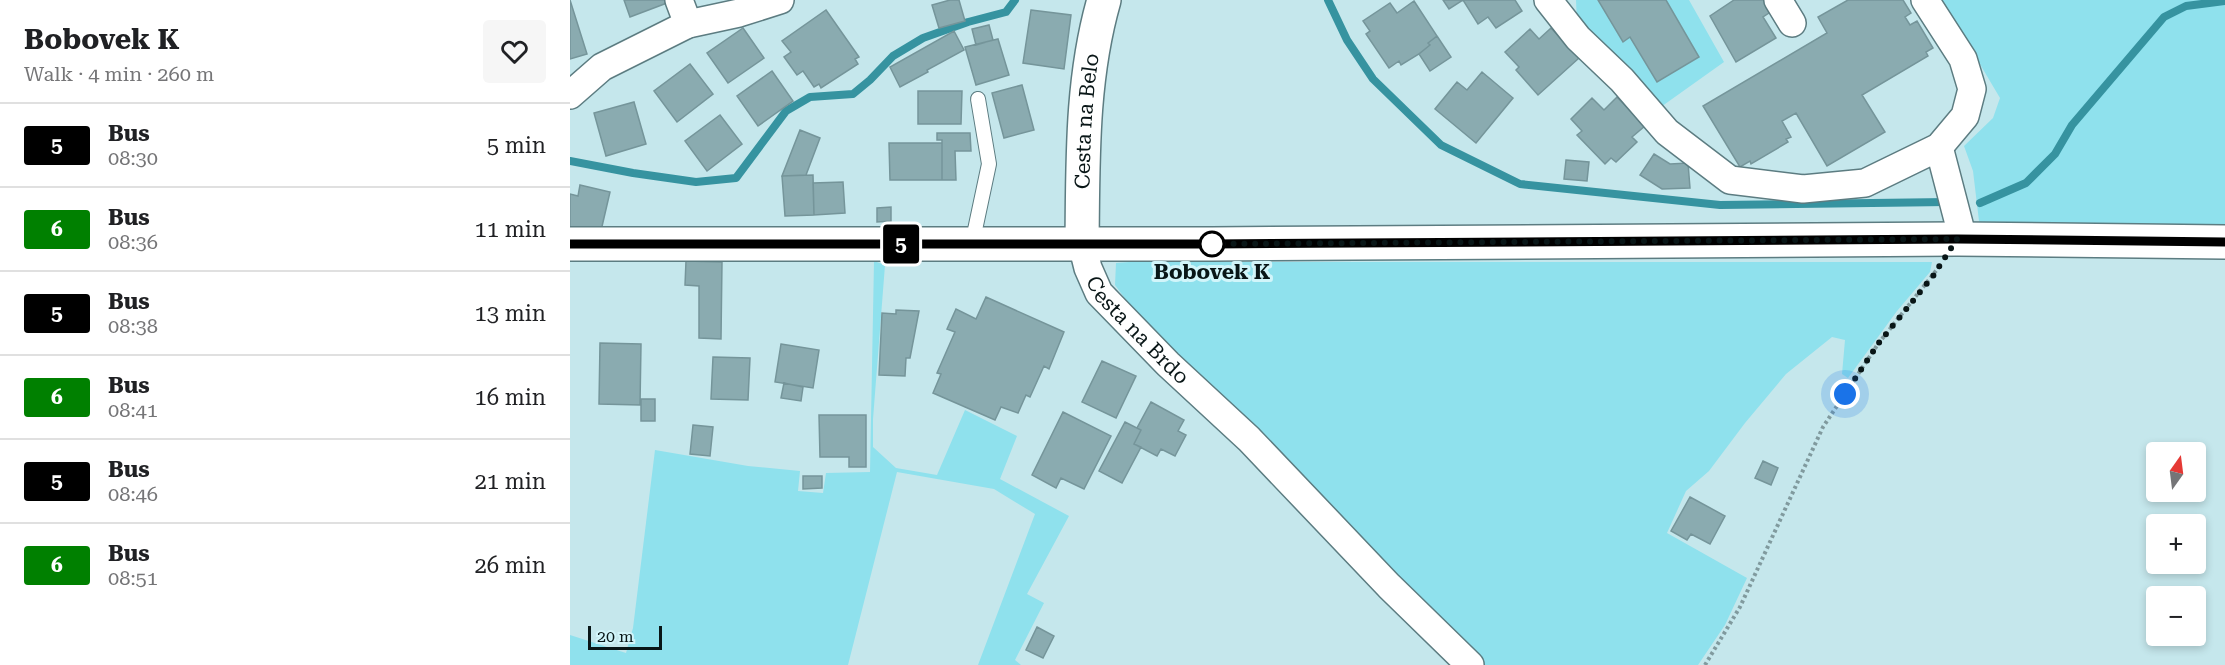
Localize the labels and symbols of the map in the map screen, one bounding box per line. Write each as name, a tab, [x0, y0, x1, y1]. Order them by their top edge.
street label: Cesta na Belo	[1071, 52, 1104, 189]
line badge: 5	[882, 224, 920, 264]
marker: Bobovek K	[1199, 231, 1225, 257]
place label: Bobovek K	[1154, 260, 1271, 284]
street label: Cesta na Brdo	[1081, 272, 1194, 389]
your location	[1830, 379, 1860, 409]
north arrow	[2146, 442, 2206, 502]
scale bar	[588, 623, 662, 650]

